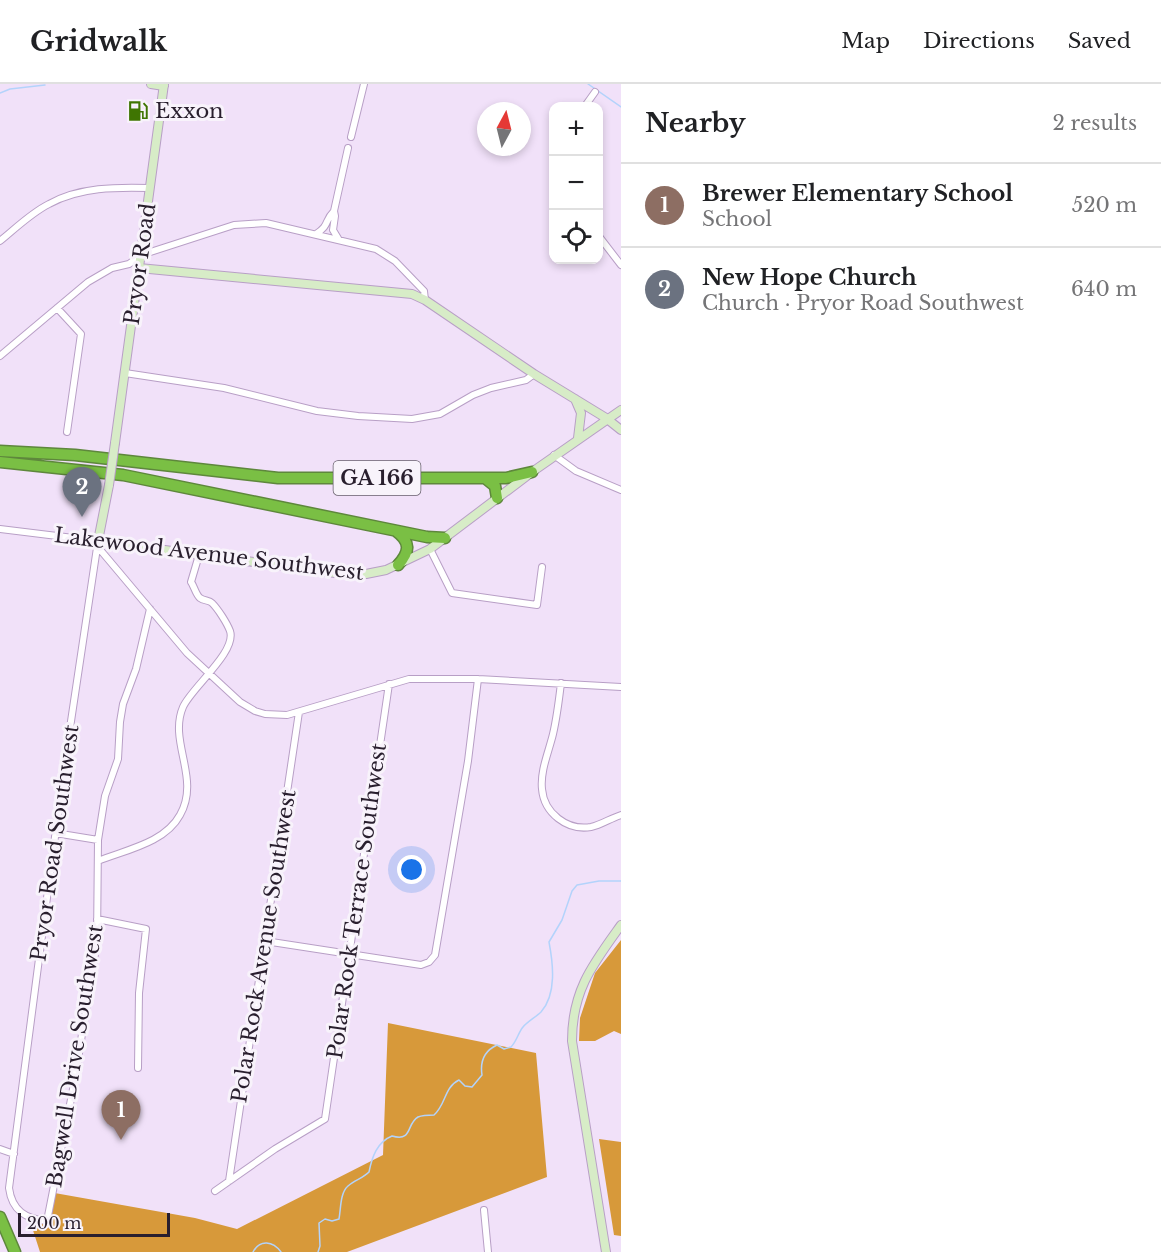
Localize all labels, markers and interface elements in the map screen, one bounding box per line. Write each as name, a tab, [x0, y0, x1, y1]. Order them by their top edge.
text: Gridwalk	[30, 24, 167, 59]
text: Map	[841, 28, 890, 54]
text: Directions	[923, 28, 1035, 54]
text: Saved	[1068, 28, 1131, 54]
place label: Exxon	[155, 98, 224, 124]
fuel station icon: Exxon	[126, 99, 150, 123]
north arrow	[477, 102, 531, 156]
map controls	[549, 102, 603, 264]
button: +	[549, 102, 603, 156]
text: Nearby	[645, 107, 746, 139]
text: 2 results	[1053, 111, 1137, 135]
button: −	[549, 156, 603, 210]
text: Brewer Elementary School	[702, 180, 1013, 207]
text: 1	[660, 193, 669, 217]
text: 520 m	[1072, 193, 1137, 217]
street label: Pryor Road	[119, 202, 161, 326]
text: School	[702, 207, 772, 231]
button: locate	[549, 210, 603, 264]
text: New Hope Church	[702, 264, 917, 291]
text: 2	[658, 277, 671, 301]
text: 640 m	[1071, 277, 1137, 301]
text: Church · Pryor Road Southwest	[702, 291, 1024, 315]
road number: GA 166	[334, 461, 421, 495]
pin: 2	[62, 468, 101, 517]
street label: Lakewood Avenue Southwest	[53, 522, 365, 586]
street label: Pryor Road Southwest	[26, 723, 85, 963]
street label: Polar Rock Terrace Southwest	[322, 741, 392, 1061]
street label: Polar Rock Avenue Southwest	[226, 787, 302, 1105]
your location	[397, 855, 426, 884]
street label: Bagwell Drive Southwest	[41, 923, 109, 1189]
pin: 1	[102, 1090, 140, 1140]
scale bar	[18, 1210, 170, 1238]
text: 200 m	[27, 1213, 81, 1233]

